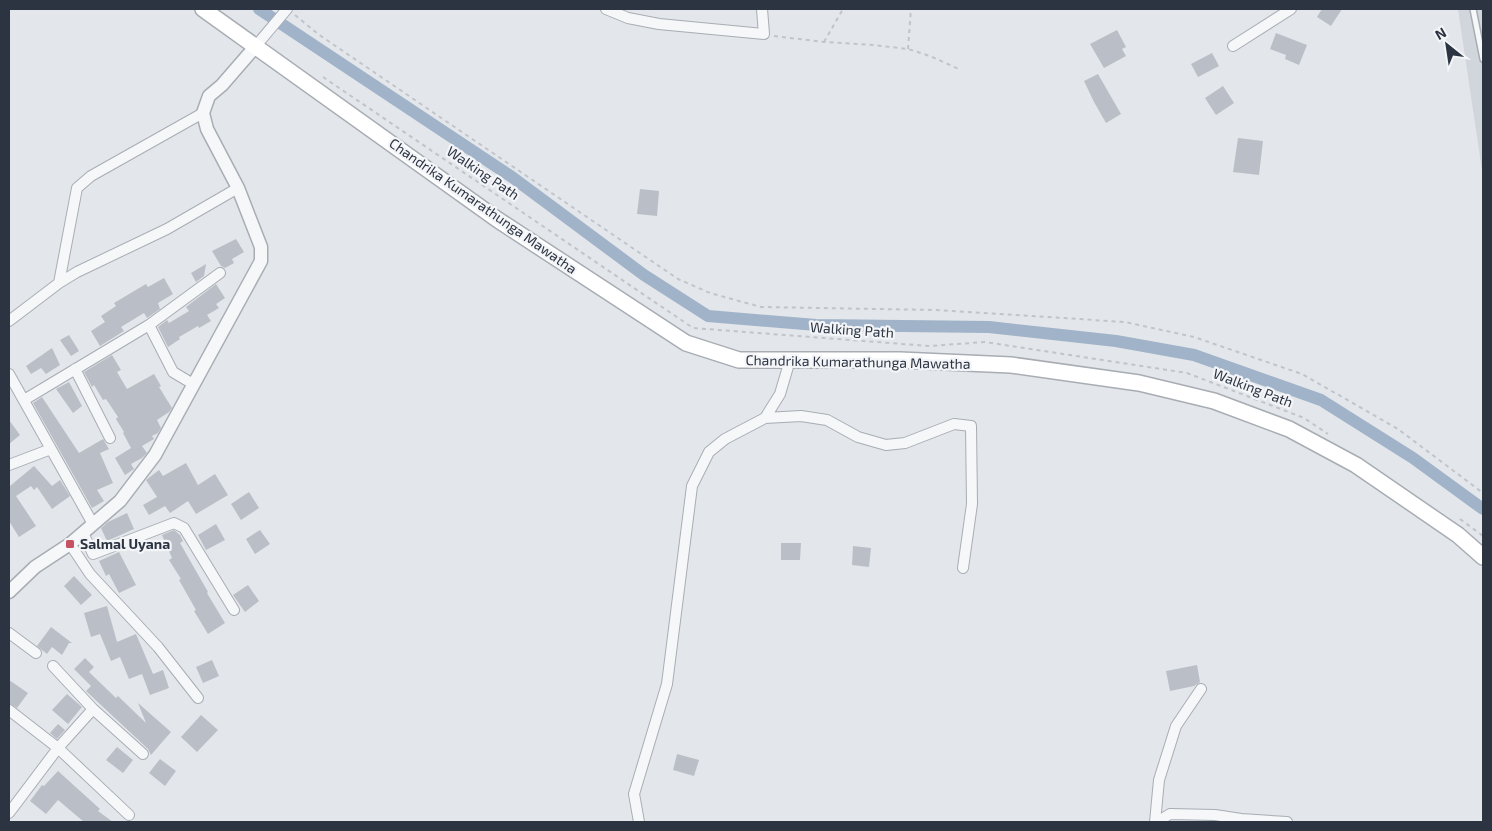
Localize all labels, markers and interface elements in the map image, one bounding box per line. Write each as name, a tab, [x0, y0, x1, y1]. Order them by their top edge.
north arrow	[1422, 20, 1472, 70]
text: N	[1432, 23, 1449, 43]
street label: Chandrika Kumarathunga Mawatha	[386, 134, 580, 277]
street label: Walking Path	[444, 142, 523, 203]
street label: Walking Path	[810, 318, 895, 341]
street label: Chandrika Kumarathunga Mawatha	[745, 351, 971, 372]
street label: Walking Path	[1211, 365, 1295, 411]
place label: Salmal Uyana	[80, 535, 170, 552]
marker: Salmal Uyana	[64, 538, 76, 550]

